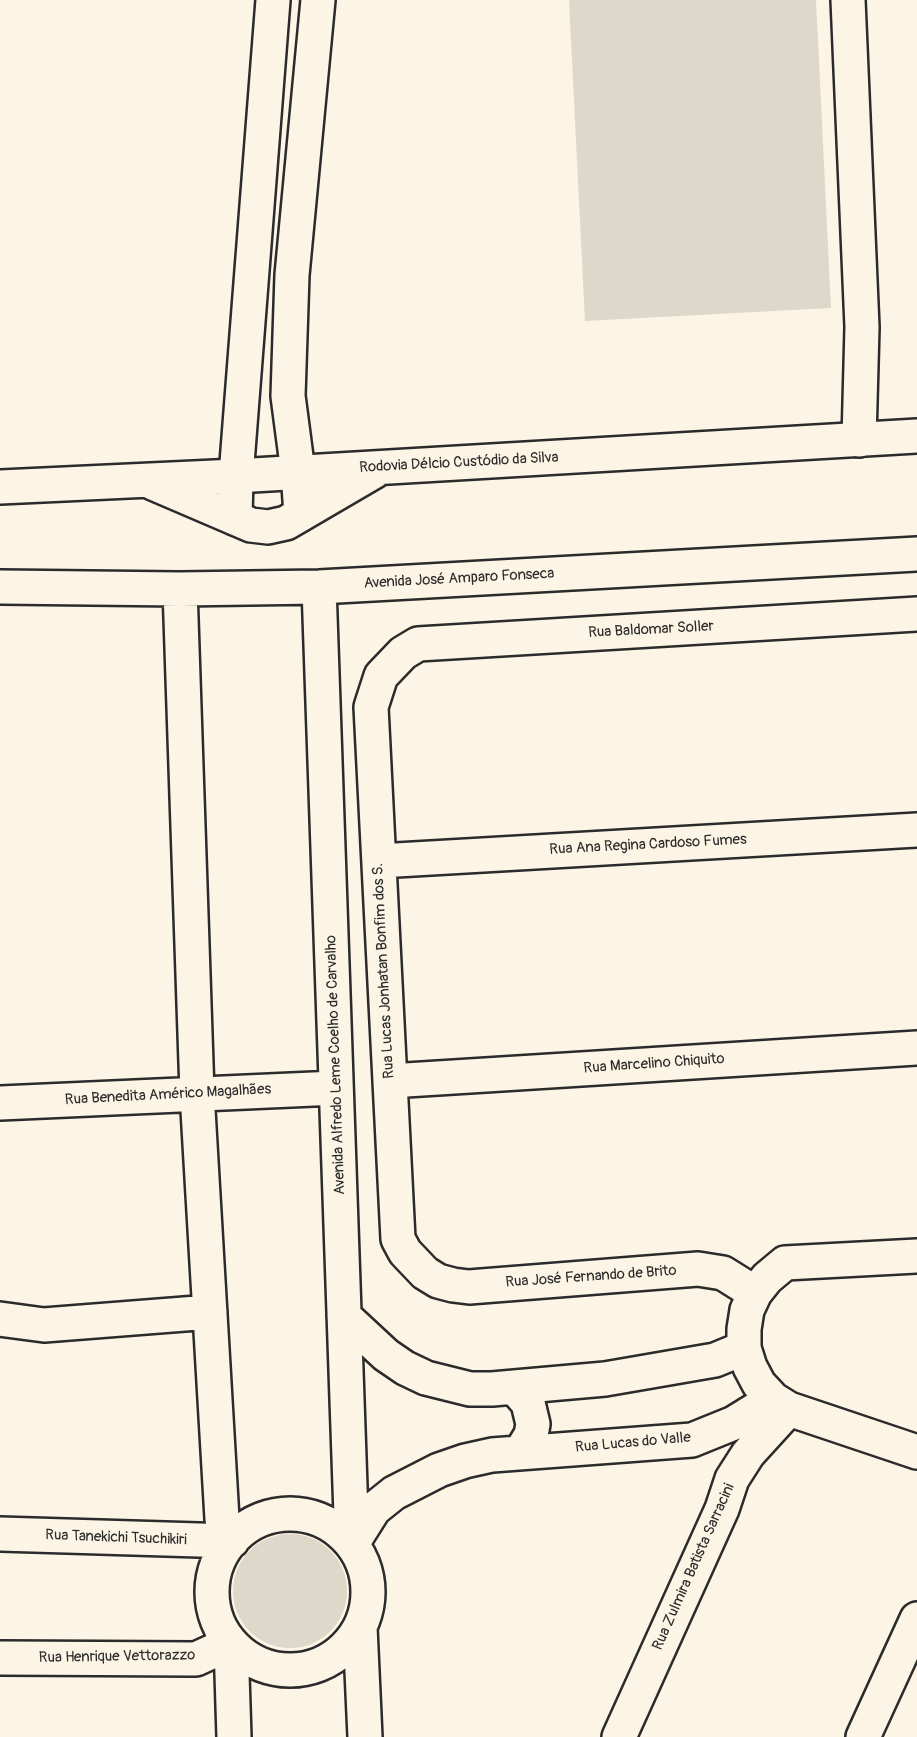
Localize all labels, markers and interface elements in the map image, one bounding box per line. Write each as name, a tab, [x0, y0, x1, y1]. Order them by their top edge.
street label: Rodovia Délcio Custódio da Silva	[359, 449, 559, 477]
street label: Avenida José Amparo Fonseca	[363, 565, 555, 593]
street label: Rua Baldomar Soller	[588, 618, 714, 642]
street label: Rua Ana Regina Cardoso Fumes	[549, 831, 747, 859]
street label: Rua Lucas Jonhatan Bonfim dos S.	[369, 863, 399, 1079]
street label: Avenida Alfredo Leme Coelho de Carvalho	[322, 935, 350, 1195]
street label: Rua Marcelino Chiquito	[583, 1050, 725, 1078]
street label: Rua Benedita Américo Magalhães	[64, 1081, 272, 1109]
street label: Rua José Fernando de Brito	[505, 1262, 677, 1292]
street label: Rua Lucas do Valle	[574, 1429, 692, 1457]
street label: Rua Zulmira Batista Sarracini	[649, 1481, 739, 1653]
street label: Rua Tanekichi Tsuchikiri	[45, 1527, 187, 1549]
street label: Rua Henrique Vettorazzo	[38, 1647, 196, 1667]

